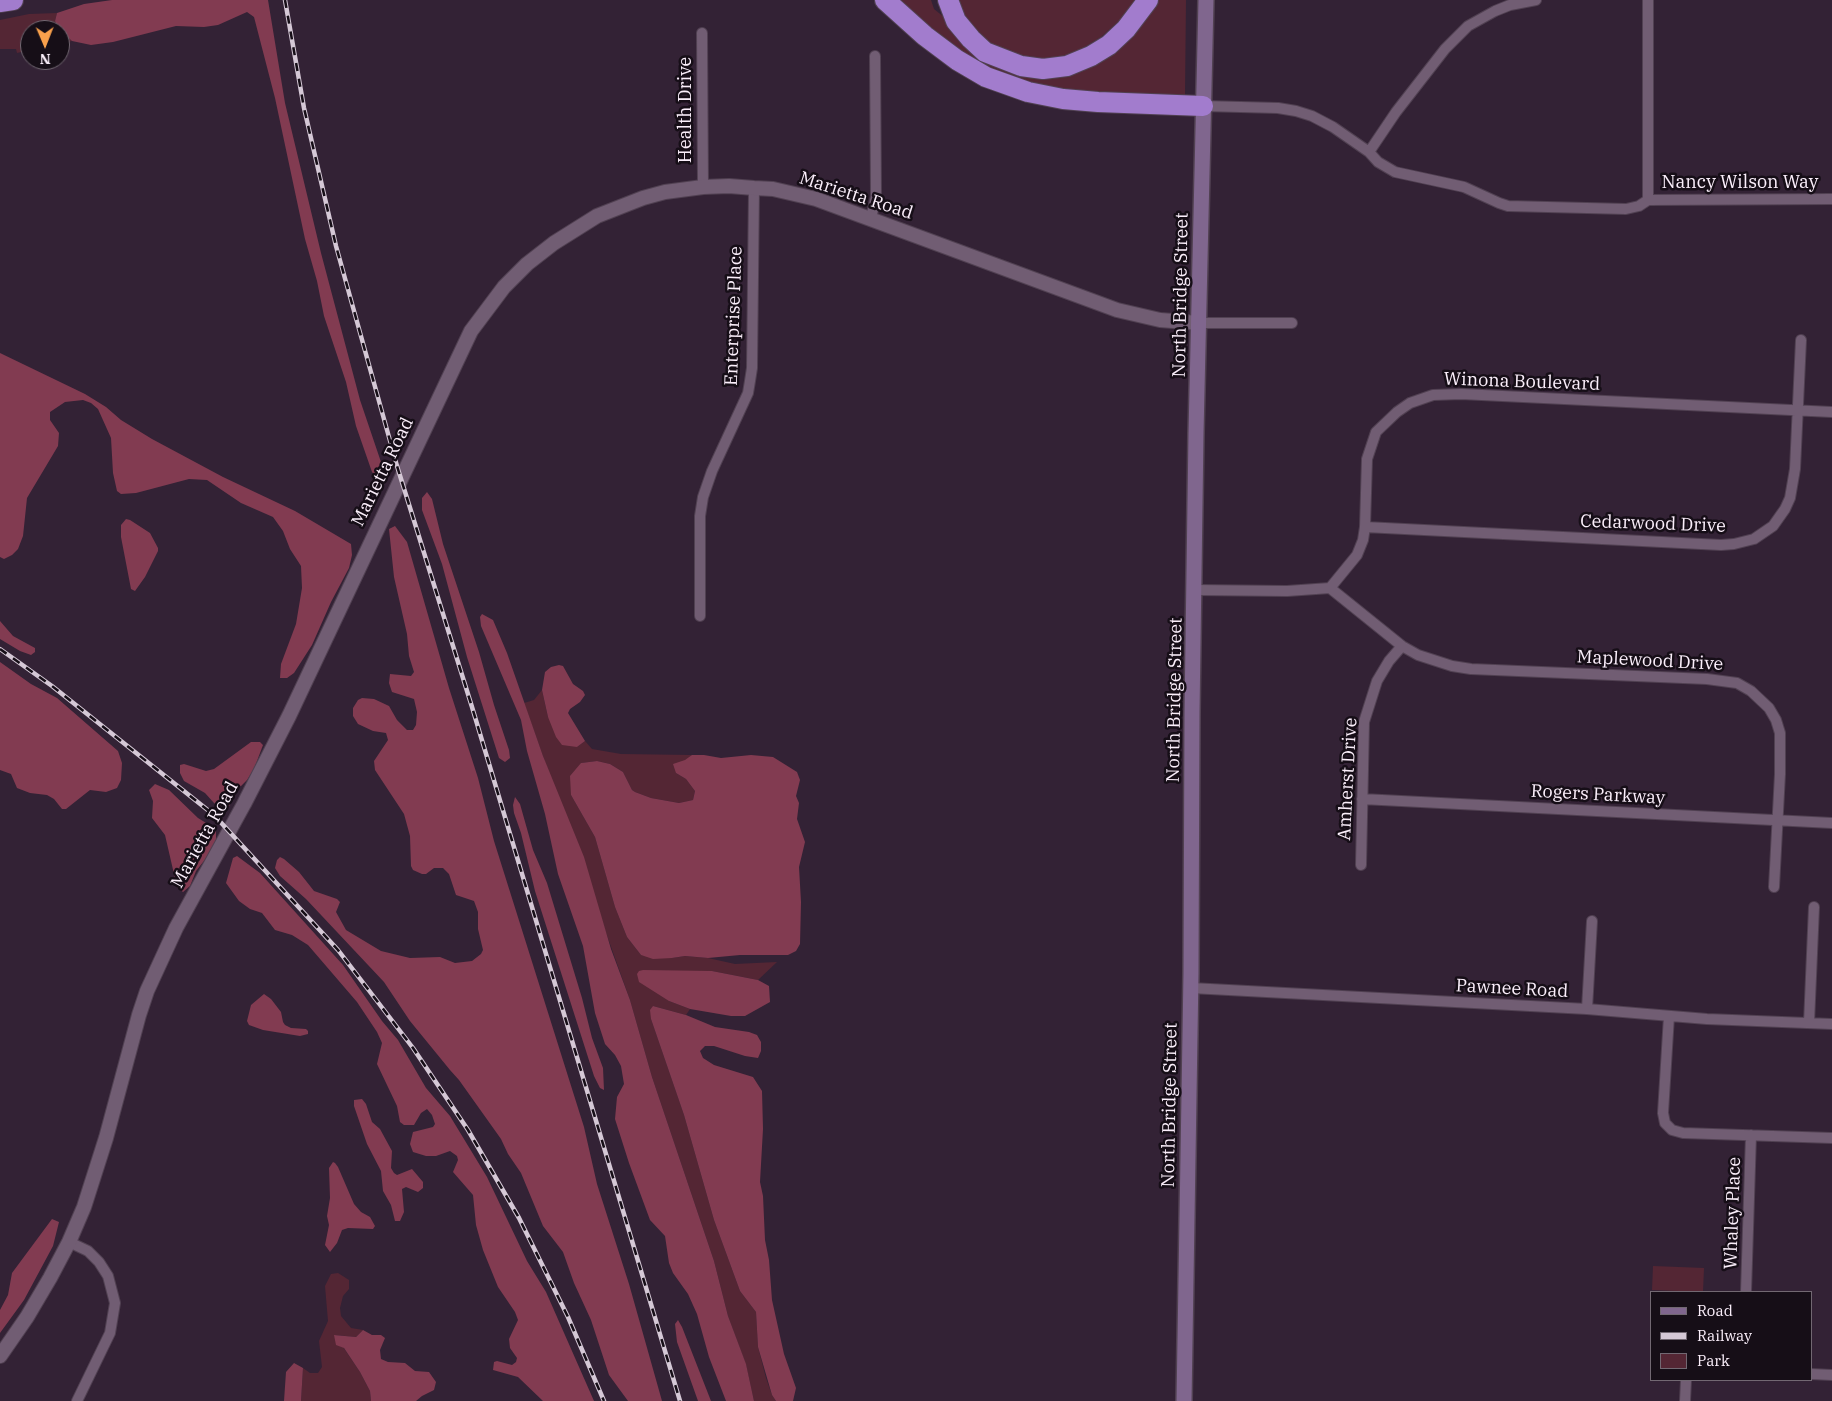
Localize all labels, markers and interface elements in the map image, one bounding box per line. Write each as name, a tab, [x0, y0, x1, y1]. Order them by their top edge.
north arrow	[20, 20, 70, 70]
text: N	[40, 50, 51, 68]
street label: Health Drive	[675, 57, 697, 163]
street label: Marietta Road	[796, 167, 916, 225]
street label: Nancy Wilson Way	[1662, 172, 1818, 194]
street label: North Bridge Street	[1169, 212, 1193, 378]
street label: Enterprise Place	[721, 246, 747, 386]
street label: Winona Boulevard	[1443, 368, 1601, 396]
street label: Marietta Road	[347, 414, 419, 530]
street label: Cedarwood Drive	[1580, 511, 1726, 537]
street label: North Bridge Street	[1163, 617, 1187, 783]
street label: Maplewood Drive	[1576, 646, 1724, 676]
street label: Amherst Drive	[1334, 717, 1362, 841]
street label: Marietta Road	[167, 778, 243, 892]
street label: Rogers Parkway	[1530, 781, 1666, 809]
street label: Pawnee Road	[1455, 975, 1569, 1003]
street label: North Bridge Street	[1158, 1022, 1182, 1188]
street label: Whaley Place	[1720, 1156, 1746, 1270]
legend	[1650, 1291, 1812, 1381]
text: Road	[1697, 1301, 1733, 1320]
text: Railway	[1697, 1326, 1752, 1345]
text: Park	[1697, 1351, 1730, 1370]

